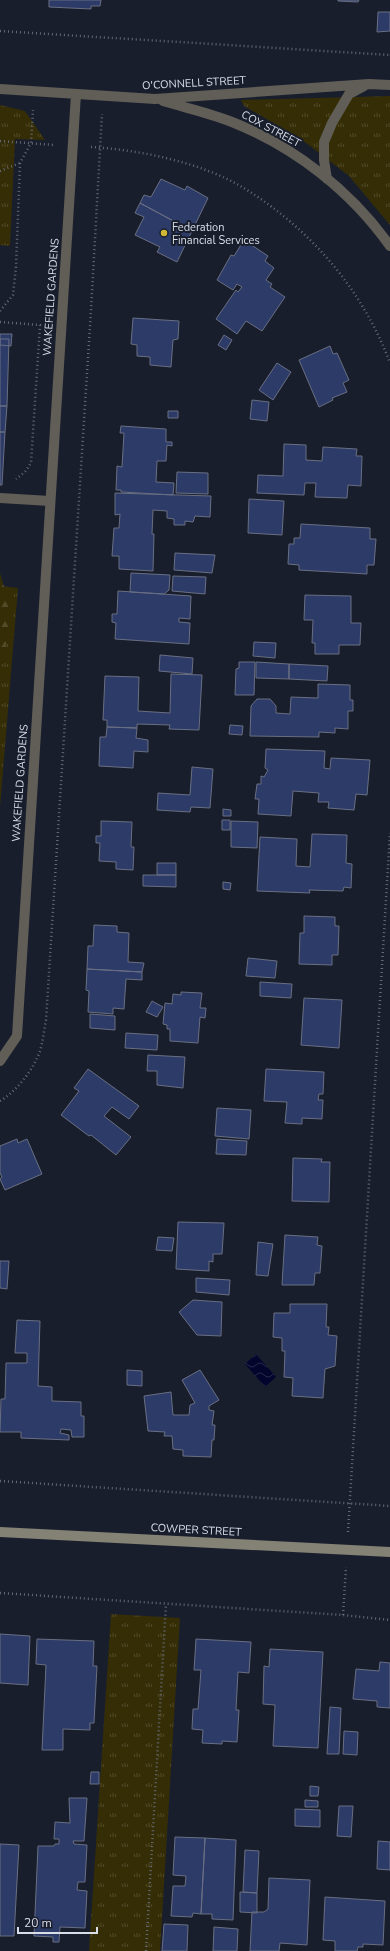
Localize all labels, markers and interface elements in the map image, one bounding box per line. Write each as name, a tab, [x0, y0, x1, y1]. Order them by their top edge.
street label: O'CONNELL STREET	[142, 73, 247, 93]
street label: COX STREET	[239, 107, 304, 151]
place label: Federation Financial Services	[172, 220, 260, 248]
marker: Federation Financial Services	[159, 228, 169, 238]
street label: WAKEFIELD GARDENS	[39, 237, 63, 356]
street label: WAKEFIELD GARDENS	[8, 723, 32, 842]
street label: COWPER STREET	[150, 1520, 242, 1540]
scale bar	[18, 1909, 97, 1935]
text: 20 m	[24, 1915, 52, 1931]

